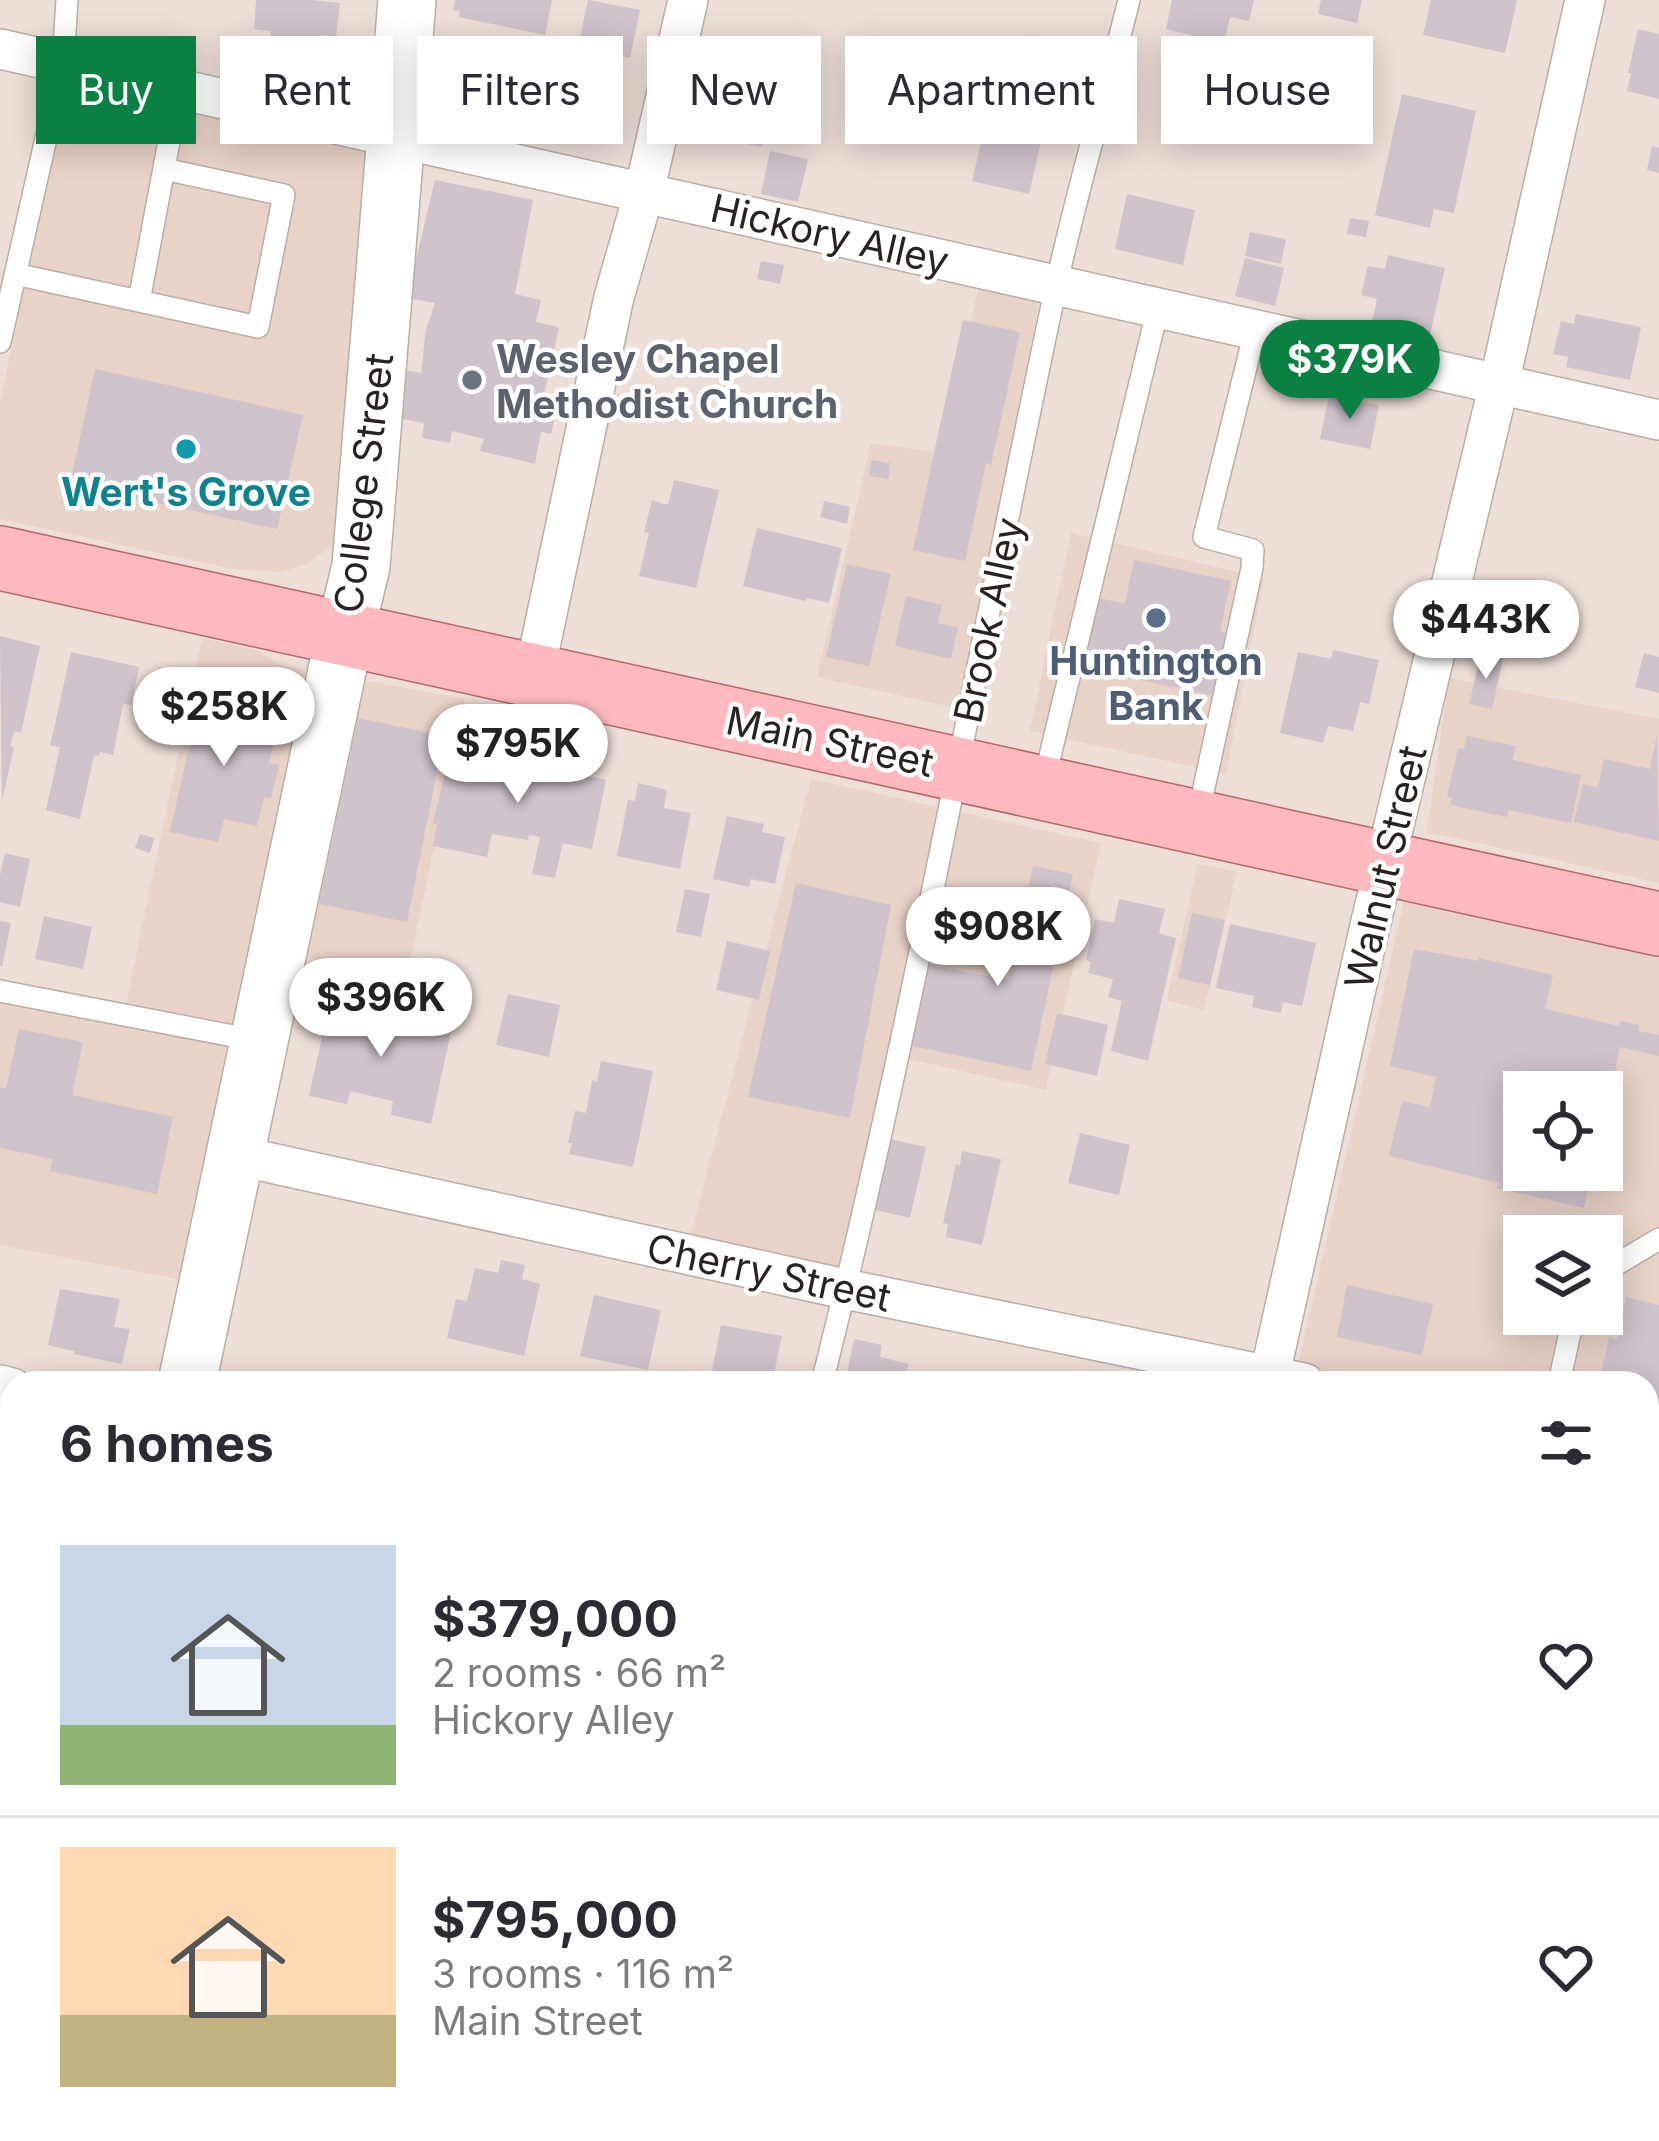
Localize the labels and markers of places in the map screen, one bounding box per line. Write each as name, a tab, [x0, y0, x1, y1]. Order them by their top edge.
pin: $379K	[1266, 320, 1434, 422]
place label: Wesley Chapel Methodist Church	[496, 335, 838, 427]
marker: Wesley Chapel Methodist Church	[459, 367, 485, 393]
marker: Wert's Grove	[173, 436, 199, 462]
place label: Wert's Grove	[61, 468, 311, 515]
pin: $443K	[1402, 580, 1570, 682]
marker: Huntington Bank	[1143, 605, 1169, 631]
place label: Huntington Bank	[1049, 637, 1263, 729]
pin: $258K	[140, 667, 308, 769]
pin: $795K	[434, 704, 602, 806]
pin: $908K	[914, 887, 1082, 989]
pin: $396K	[297, 958, 465, 1060]

